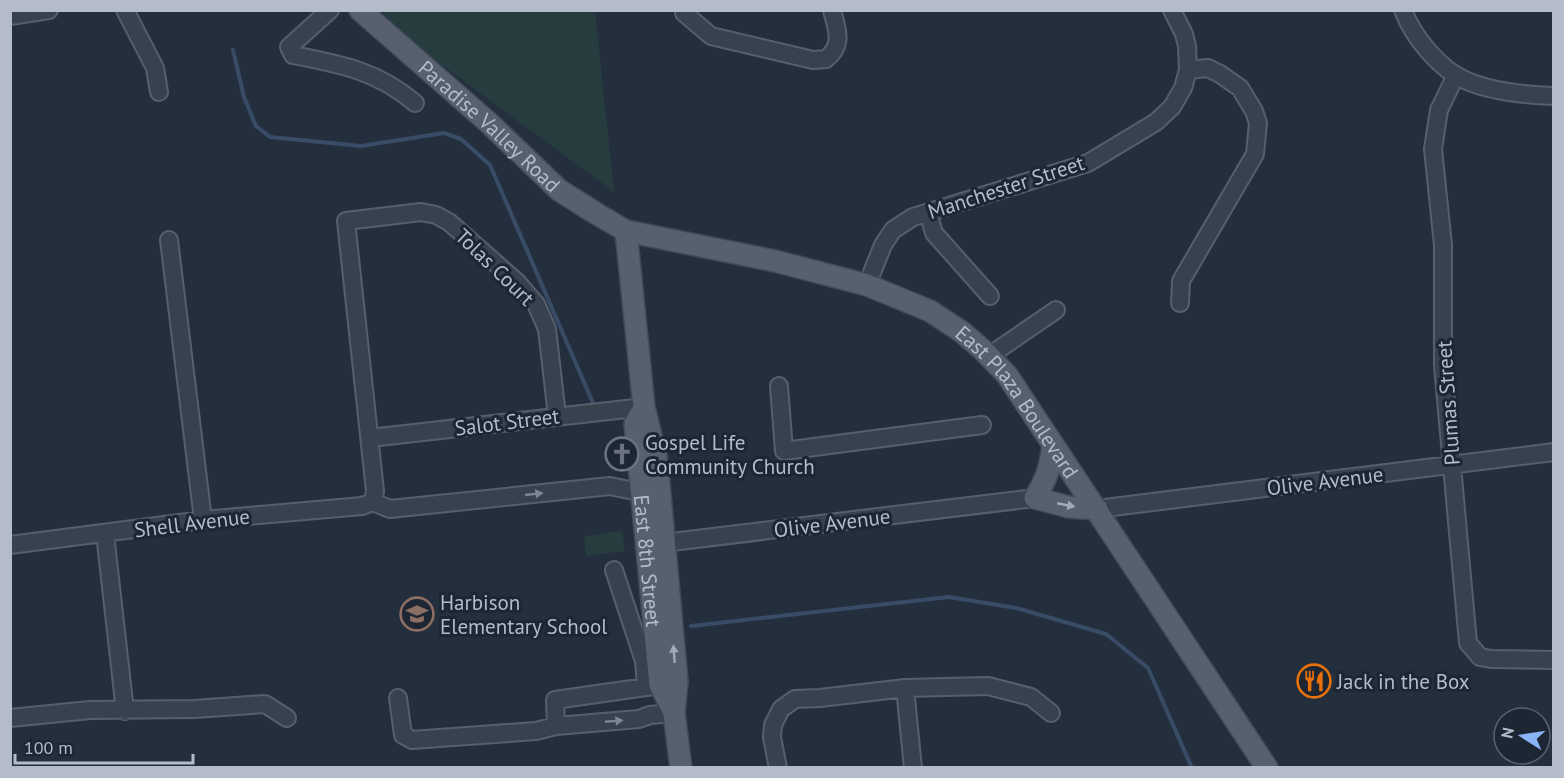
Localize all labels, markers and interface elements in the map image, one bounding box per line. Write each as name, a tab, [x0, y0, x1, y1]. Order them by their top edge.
street label: Paradise Valley Road	[413, 54, 566, 198]
street label: Manchester Street	[924, 149, 1088, 225]
street label: Tolas Court	[450, 223, 540, 311]
street label: East Plaza Boulevard	[950, 319, 1085, 483]
street label: Plumas Street	[1430, 340, 1466, 466]
street label: Salot Street	[453, 402, 561, 442]
place label: Gospel Life Community Church	[645, 429, 815, 480]
church icon: Gospel Life Community Church	[604, 436, 640, 472]
street label: Olive Avenue	[1265, 460, 1385, 502]
one-way arrow	[524, 489, 543, 499]
street label: East 8th Street	[628, 494, 668, 628]
one-way arrow	[1056, 501, 1075, 510]
street label: Olive Avenue	[772, 502, 892, 544]
street label: Shell Avenue	[133, 503, 251, 543]
place label: Harbison Elementary School	[440, 589, 607, 640]
school or university icon: Harbison Elementary School	[399, 596, 435, 632]
one-way arrow	[669, 645, 679, 664]
restaurant icon: Jack in the Box	[1296, 663, 1332, 699]
place label: Jack in the Box	[1336, 668, 1470, 695]
north arrow	[1492, 706, 1552, 766]
one-way arrow	[605, 716, 624, 726]
text: N	[1496, 726, 1518, 740]
scale bar	[15, 727, 194, 765]
text: 100 m	[24, 736, 73, 759]

